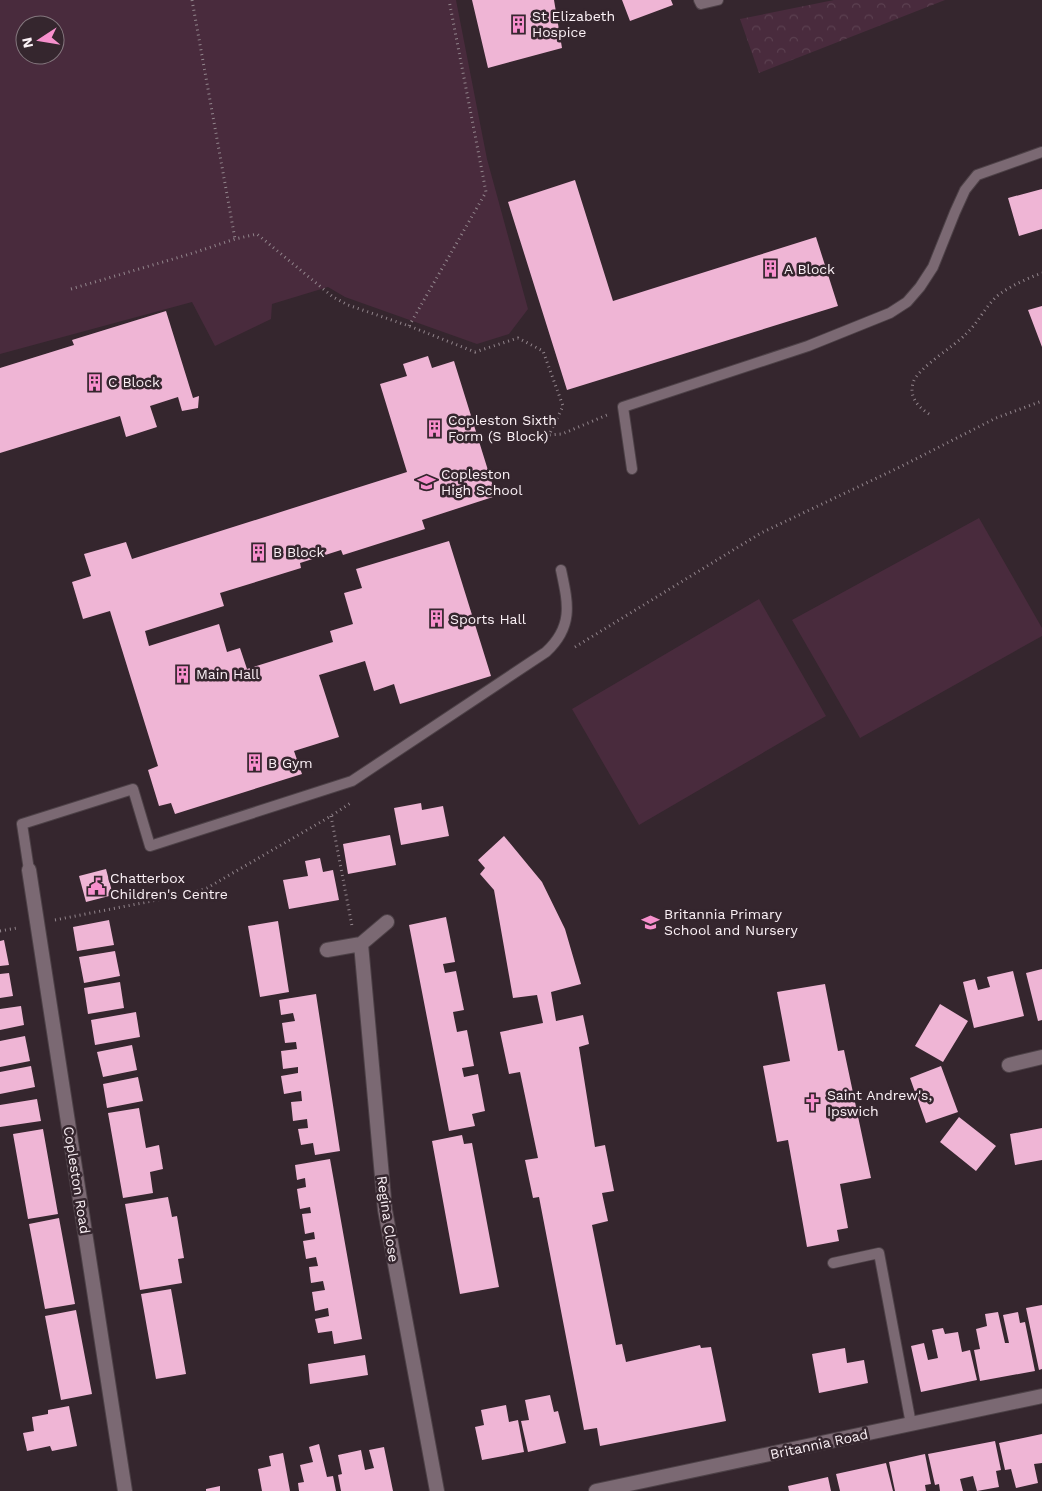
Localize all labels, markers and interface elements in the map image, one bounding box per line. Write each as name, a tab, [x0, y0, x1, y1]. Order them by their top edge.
place label: St Elizabeth Hospice	[532, 8, 615, 40]
building icon: St Elizabeth Hospice	[508, 14, 528, 34]
north arrow	[15, 15, 65, 65]
text: N	[18, 36, 36, 49]
building icon: A Block	[760, 259, 780, 279]
place label: A Block	[784, 261, 835, 277]
building icon: C Block	[84, 372, 104, 392]
place label: C Block	[108, 374, 160, 390]
place label: Copleston Sixth Form (S Block)	[448, 412, 557, 444]
building icon: Copleston Sixth Form (S Block)	[424, 418, 444, 438]
place label: Copleston High School	[441, 466, 523, 498]
school or university icon: Copleston High School	[417, 472, 437, 492]
building icon: B Block	[249, 542, 269, 562]
place label: B Block	[273, 544, 325, 560]
building icon: Sports Hall	[426, 609, 446, 629]
place label: Sports Hall	[450, 611, 527, 627]
building icon: Main Hall	[172, 664, 192, 684]
place label: Main Hall	[196, 666, 260, 682]
building icon: B Gym	[244, 753, 264, 773]
place label: B Gym	[268, 755, 313, 771]
place label: Chatterbox Children's Centre	[110, 870, 228, 902]
public building icon: Chatterbox Children's Centre	[86, 876, 106, 896]
place label: Britannia Primary School and Nursery	[664, 906, 798, 938]
school or university icon: Britannia Primary School and Nursery	[640, 912, 660, 932]
place label: Saint Andrew's, Ipswich	[827, 1087, 932, 1119]
church icon: Saint Andrew's, Ipswich	[803, 1093, 823, 1113]
street label: Copleston Road	[61, 1125, 93, 1235]
street label: Regina Close	[374, 1175, 402, 1263]
street label: Britannia Road	[768, 1426, 870, 1462]

